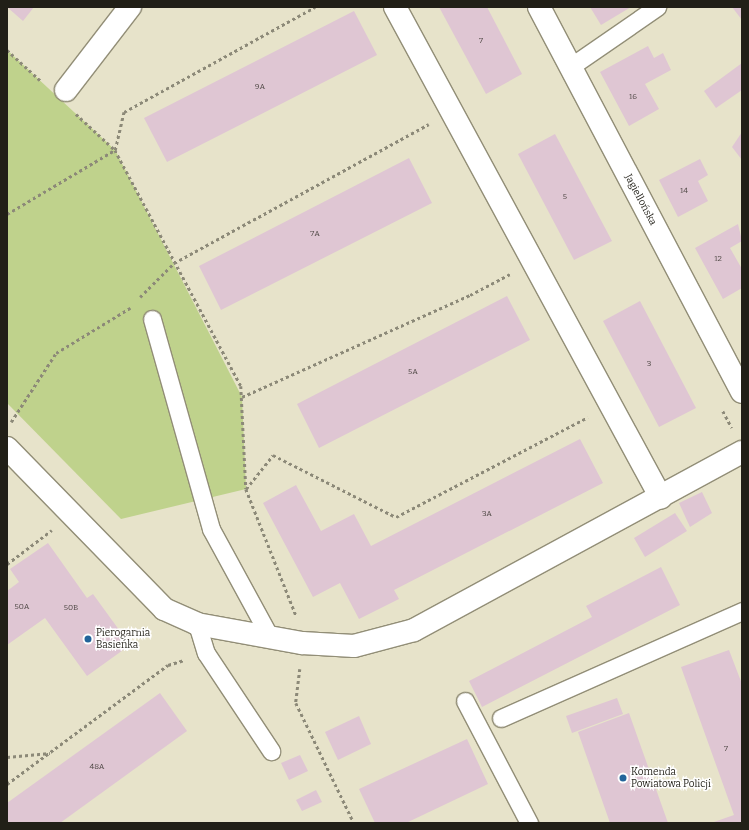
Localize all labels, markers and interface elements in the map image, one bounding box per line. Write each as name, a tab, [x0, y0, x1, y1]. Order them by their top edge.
house number: 7	[479, 36, 483, 46]
house number: 9A	[255, 82, 265, 92]
house number: 16	[629, 92, 637, 102]
street label: Jagiellońska	[622, 172, 658, 228]
house number: 14	[680, 186, 688, 196]
house number: 5	[563, 192, 567, 202]
house number: 7A	[310, 229, 320, 239]
house number: 12	[714, 254, 722, 264]
house number: 3	[647, 359, 651, 369]
house number: 5A	[408, 367, 418, 377]
house number: 3A	[482, 509, 492, 519]
house number: 50A	[14, 602, 30, 612]
house number: 50B	[64, 603, 78, 613]
place label: Pierogarnia Basieńka	[96, 627, 150, 650]
marker: Pierogarnia Basieńka	[83, 634, 93, 644]
house number: 7	[724, 744, 728, 754]
house number: 48A	[90, 762, 104, 772]
place label: Komenda Powiatowa Policji	[631, 766, 711, 790]
marker: Komenda Powiatowa Policji	[618, 773, 628, 783]

